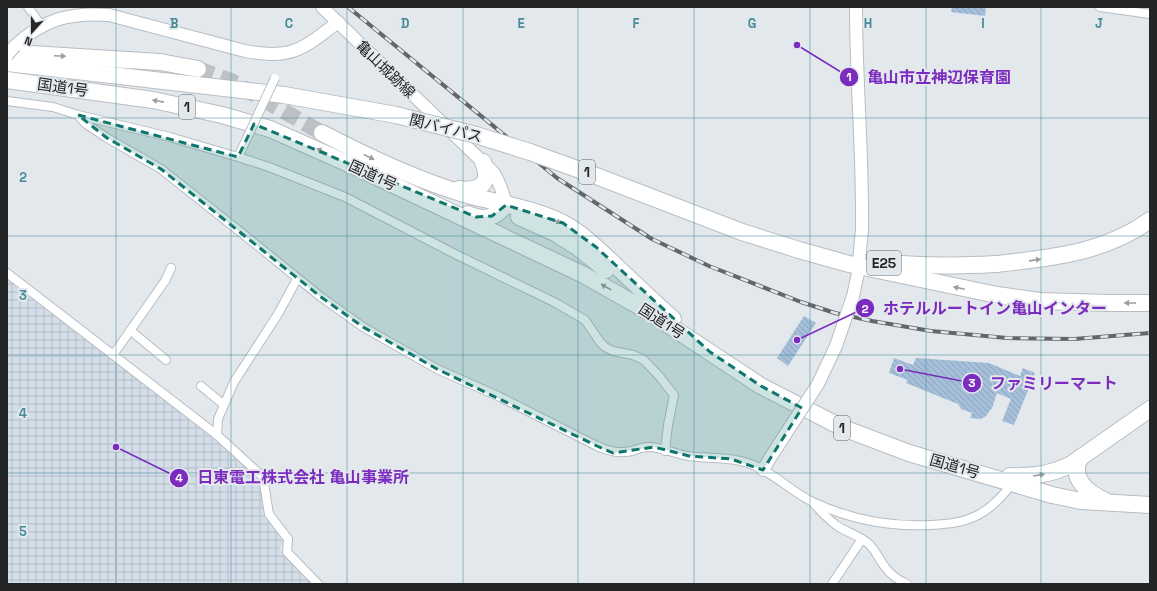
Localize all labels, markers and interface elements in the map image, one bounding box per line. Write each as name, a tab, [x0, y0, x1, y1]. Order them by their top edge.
north arrow	[12, 12, 52, 52]
text: B	[170, 15, 179, 32]
text: C	[285, 15, 293, 32]
text: D	[401, 15, 410, 32]
text: E	[517, 15, 525, 32]
text: F	[633, 15, 640, 32]
text: G	[748, 15, 756, 32]
text: H	[864, 15, 872, 32]
text: I	[981, 15, 985, 32]
text: J	[1095, 15, 1103, 32]
text: N	[22, 33, 34, 49]
street label: 亀山城跡線	[352, 36, 420, 102]
one-way arrow	[54, 53, 67, 59]
callout: 亀山市立神辺保育園	[839, 63, 1019, 91]
text: 亀山市立神辺保育園	[867, 67, 1011, 88]
text: 1	[846, 69, 852, 85]
street label: 国道1号	[36, 74, 90, 100]
road number: 1	[179, 95, 195, 119]
one-way arrow	[152, 98, 165, 104]
street label: 関バイパス	[407, 110, 485, 146]
one-way arrow	[316, 148, 328, 154]
one-way arrow	[363, 154, 375, 160]
street label: 国道1号	[346, 156, 400, 194]
road number: 1	[579, 160, 595, 184]
text: 2	[19, 169, 27, 186]
one-way arrow	[551, 218, 563, 224]
road number: E25	[867, 251, 901, 275]
one-way arrow	[1029, 257, 1041, 263]
one-way arrow	[600, 283, 611, 290]
one-way arrow	[953, 284, 965, 290]
text: 3	[19, 287, 27, 304]
callout: ホテルルートイン亀山インター	[855, 294, 1115, 322]
text: ホテルルートイン亀山インター	[883, 298, 1107, 319]
street label: 国道1号	[635, 299, 689, 343]
one-way arrow	[1123, 300, 1136, 306]
text: 2	[861, 301, 869, 317]
callout: ファミリーマート	[962, 369, 1126, 397]
text: ファミリーマート	[990, 373, 1118, 394]
text: 3	[968, 375, 976, 391]
text: 4	[19, 405, 27, 422]
road number: 1	[834, 416, 850, 440]
street label: 国道1号	[928, 450, 982, 482]
callout: 日東電工株式会社 亀山事業所	[169, 464, 417, 492]
text: 日東電工株式会社 亀山事業所	[197, 467, 409, 488]
text: 4	[175, 470, 183, 486]
one-way arrow	[1033, 472, 1045, 478]
text: 5	[19, 523, 27, 540]

